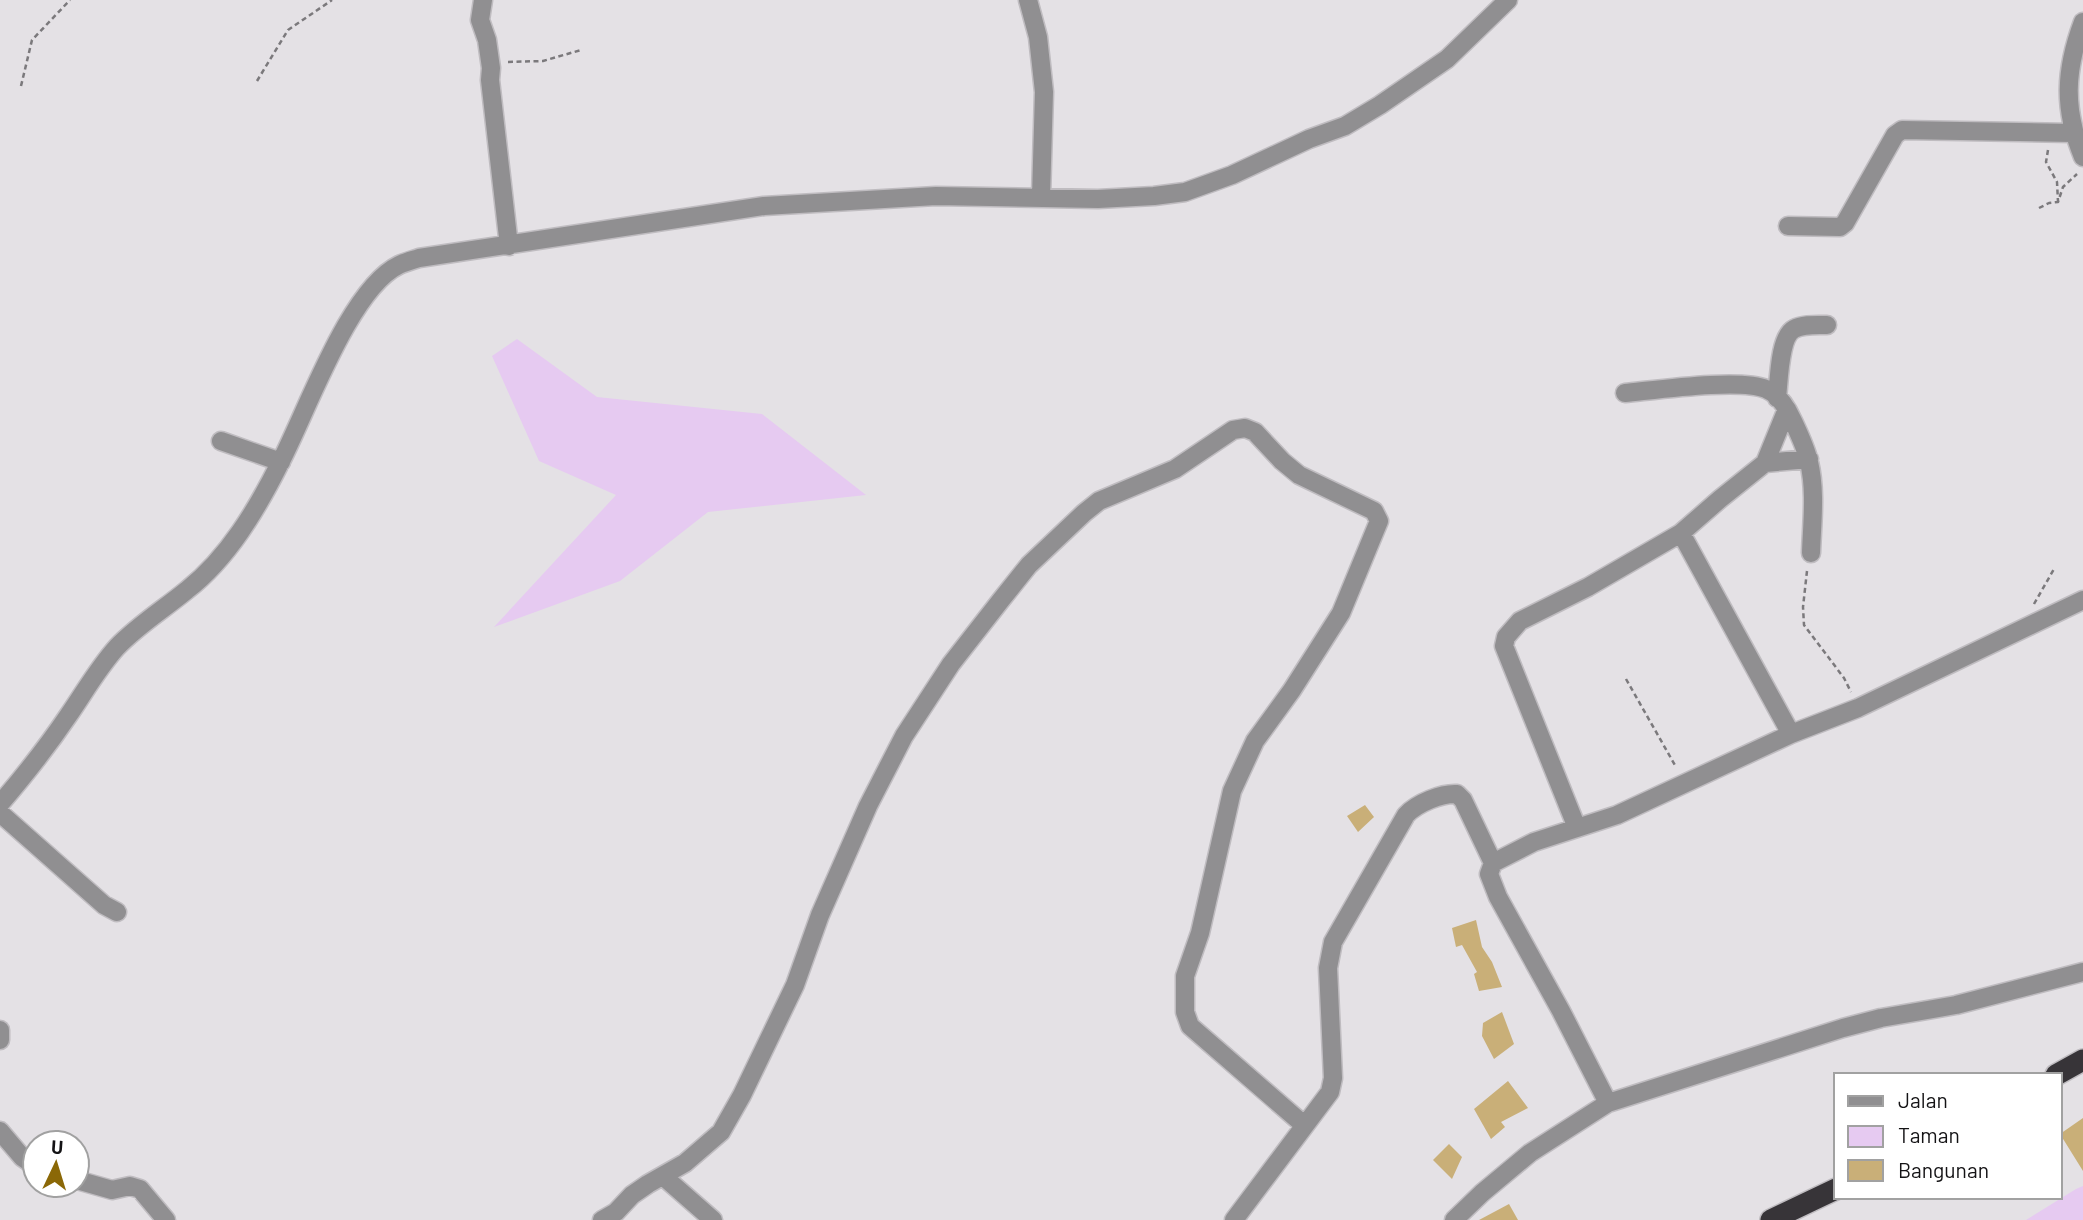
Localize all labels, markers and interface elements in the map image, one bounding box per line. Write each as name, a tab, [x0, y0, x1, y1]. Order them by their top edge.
legend	[1834, 1073, 2062, 1199]
text: Jalan	[1898, 1087, 1948, 1112]
text: Taman	[1898, 1122, 1960, 1147]
north arrow	[21, 1129, 91, 1199]
text: U	[50, 1135, 64, 1158]
text: Bangunan	[1898, 1157, 1989, 1182]

